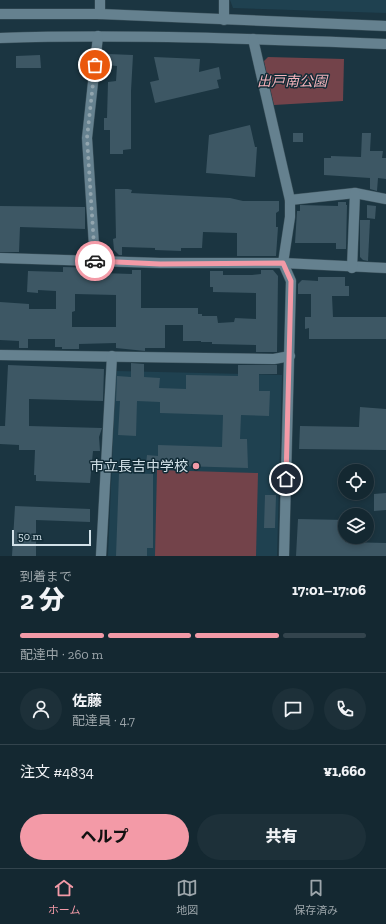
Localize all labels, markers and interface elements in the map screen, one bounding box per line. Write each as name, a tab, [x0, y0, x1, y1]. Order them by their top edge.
pin	[78, 48, 112, 82]
icon: bag	[84, 54, 106, 76]
park label: 出戸南公園	[257, 73, 329, 90]
courier	[75, 241, 115, 281]
icon: car	[84, 250, 106, 272]
place label: 市立長吉中学校	[90, 458, 188, 475]
marker: 市立長吉中学校	[191, 461, 201, 471]
pin	[269, 462, 303, 496]
map controls	[338, 464, 374, 544]
button: locate	[338, 464, 374, 500]
icon: home	[275, 468, 297, 490]
button: layers	[338, 508, 374, 544]
scale bar	[12, 528, 91, 547]
text: 50 m	[18, 530, 42, 543]
text: 到着まで	[20, 569, 72, 584]
text: 17:01–17:06	[292, 581, 366, 599]
text: 2 分	[20, 584, 65, 616]
text: 配達中 · 260 m	[20, 647, 103, 662]
button: person	[20, 688, 62, 730]
button: chat	[272, 688, 314, 730]
button: phone	[324, 688, 366, 730]
text: 佐藤	[72, 692, 102, 710]
text: 配達員 · 4.7	[72, 713, 135, 728]
text: ¥1,660	[323, 762, 366, 780]
text: 注文 #4834	[20, 763, 94, 781]
button: ヘルプ	[20, 814, 189, 860]
button: 共有	[197, 814, 366, 860]
tab: ホーム	[48, 877, 81, 917]
tab: 地図	[176, 877, 198, 917]
tab: 保存済み	[294, 877, 338, 917]

